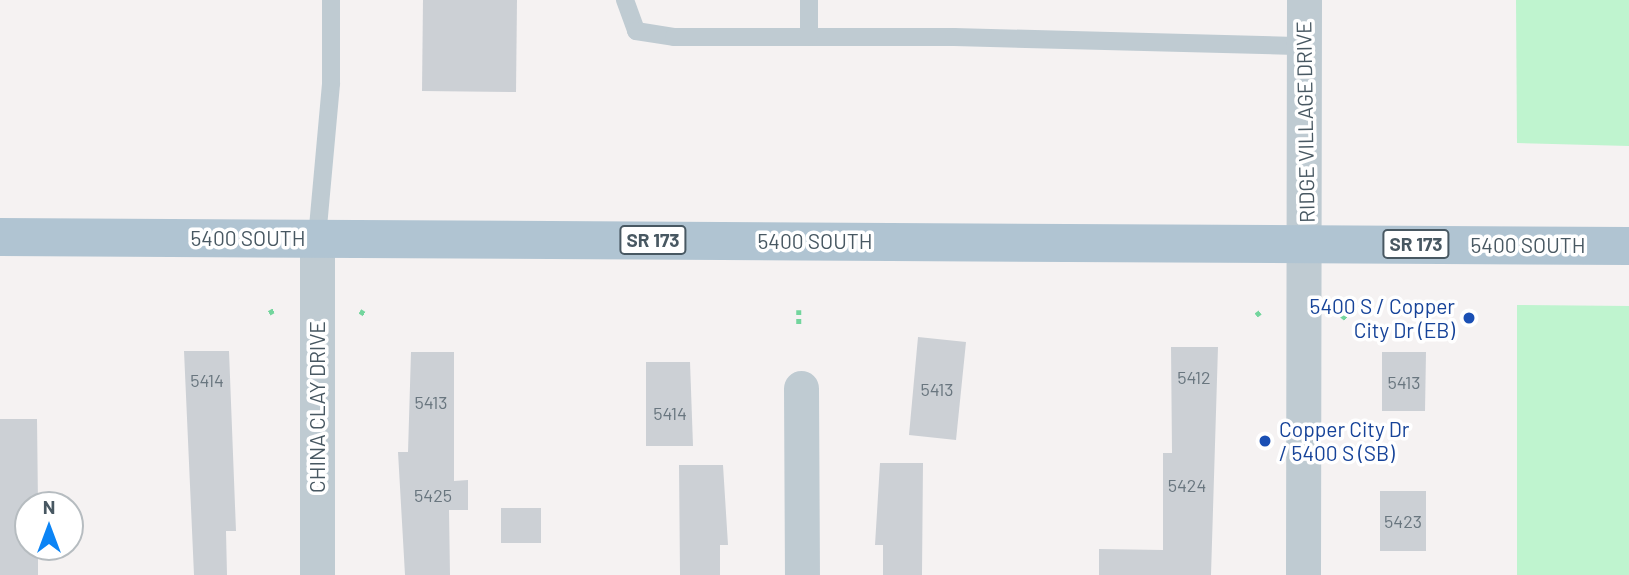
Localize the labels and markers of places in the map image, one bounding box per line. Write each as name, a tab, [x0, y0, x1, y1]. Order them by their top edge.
place label: 5400 S / Copper City Dr (EB)	[1310, 293, 1455, 343]
marker: 5400 S / Copper City Dr (EB)	[1461, 310, 1477, 326]
place label: Copper City Dr / 5400 S (SB)	[1279, 416, 1409, 466]
marker: Copper City Dr / 5400 S (SB)	[1257, 433, 1273, 449]

